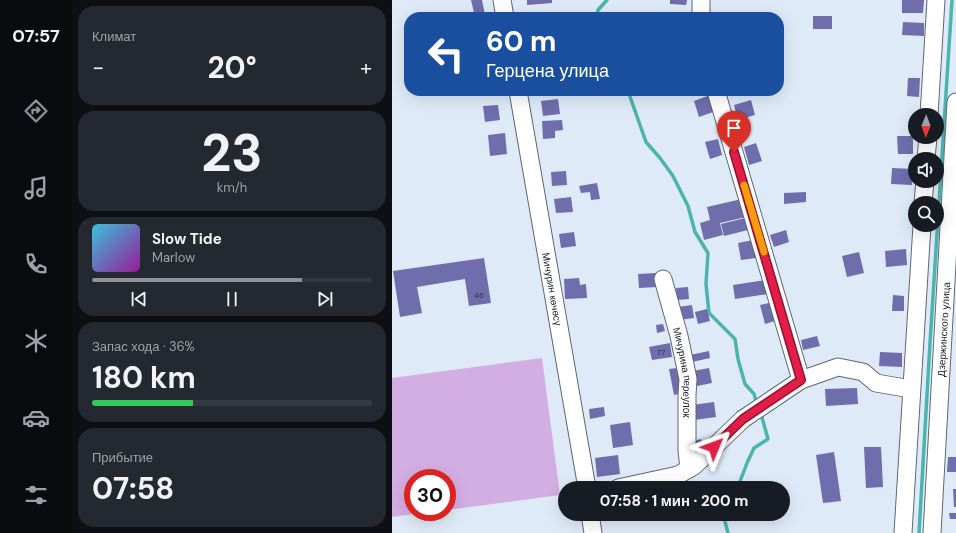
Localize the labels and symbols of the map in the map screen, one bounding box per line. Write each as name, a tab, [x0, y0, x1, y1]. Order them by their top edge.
north arrow	[908, 108, 944, 144]
pin	[717, 111, 751, 152]
street label: Мичурин көчөсү	[540, 251, 565, 327]
street label: Дзержинского улица	[934, 281, 952, 377]
house number: 46	[474, 290, 484, 300]
street label: Мичурина переулок	[670, 326, 695, 418]
house number: 77	[657, 347, 665, 357]
position arrow	[693, 426, 735, 468]
speed limit sign: 30	[404, 469, 456, 521]

